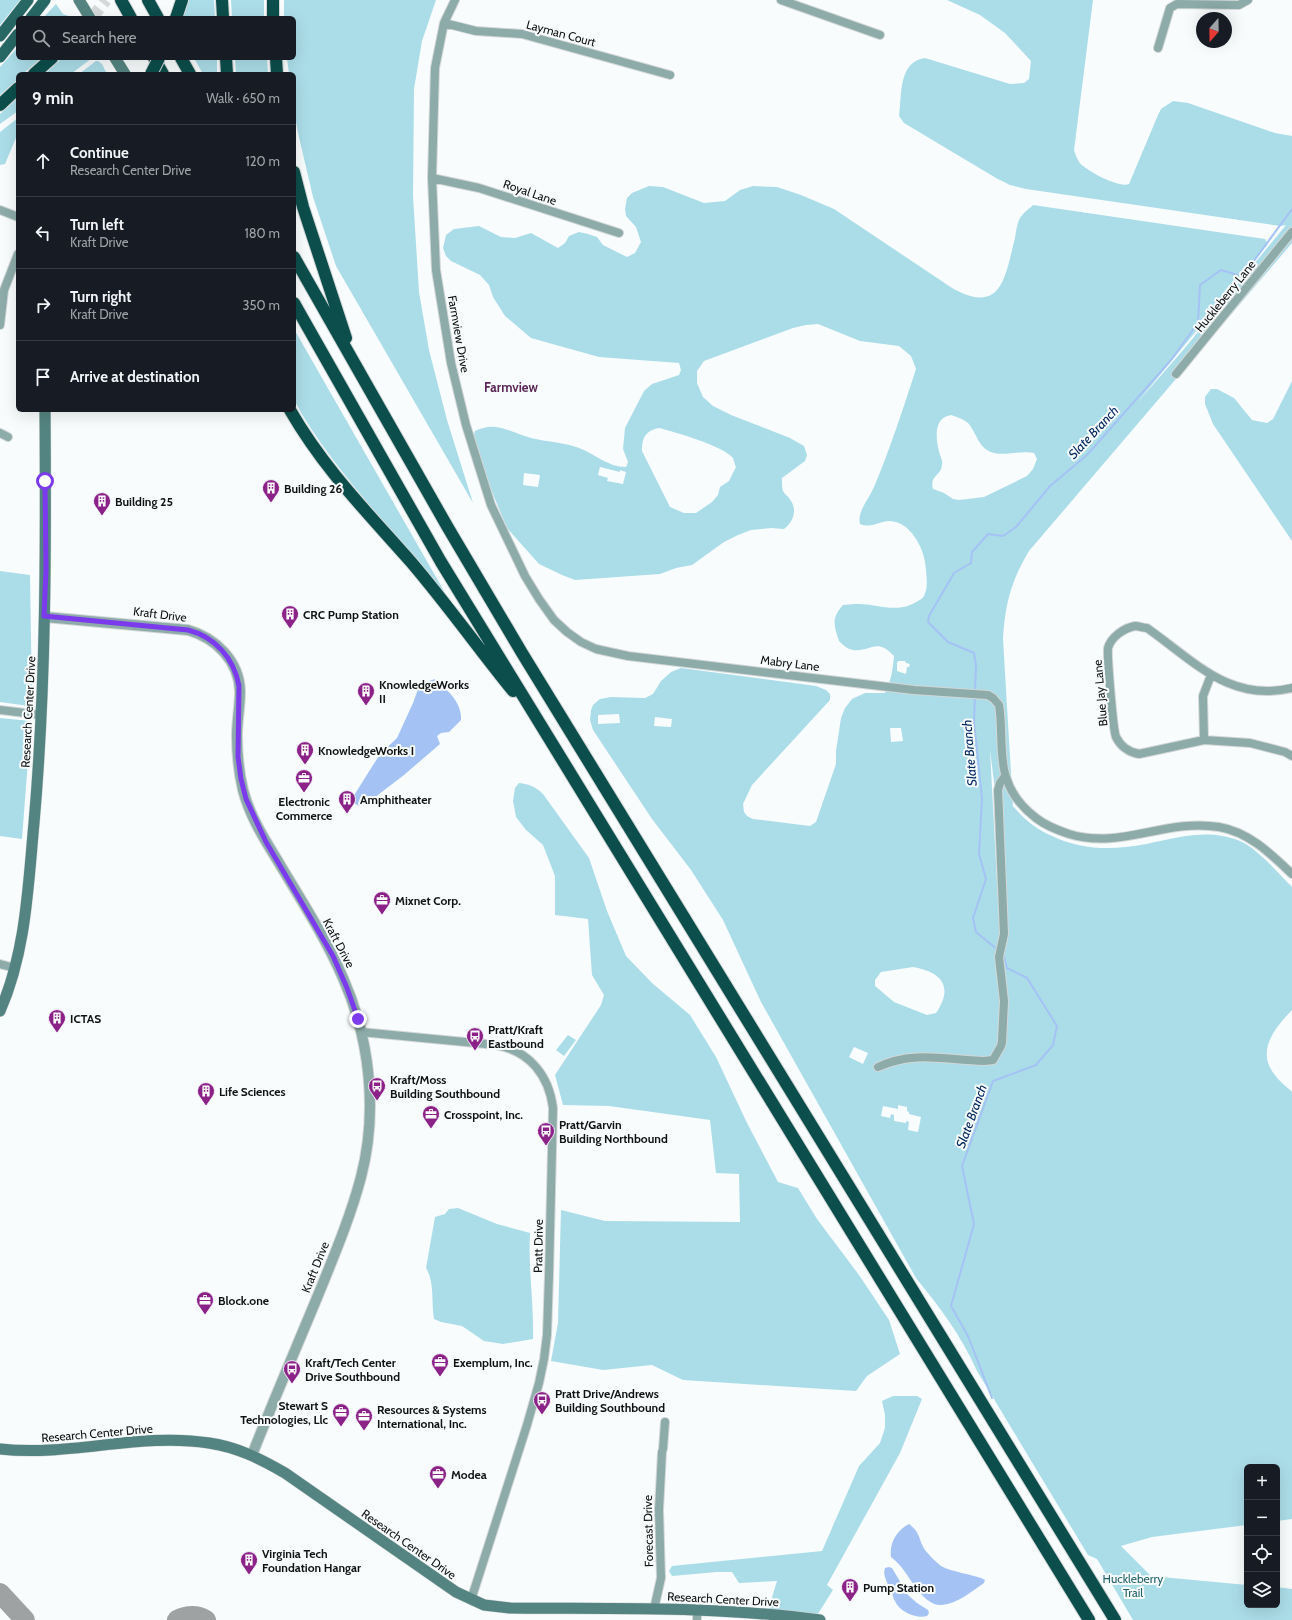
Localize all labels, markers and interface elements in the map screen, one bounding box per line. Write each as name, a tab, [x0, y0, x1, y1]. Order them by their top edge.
north arrow	[1196, 12, 1232, 48]
search box	[16, 16, 296, 60]
street label: Layman Court	[525, 17, 597, 49]
icon: search	[30, 27, 52, 49]
text: Search here	[62, 29, 137, 47]
text: 9 min	[32, 88, 74, 108]
text: Walk · 650 m	[206, 90, 280, 106]
text: Continue	[70, 144, 129, 162]
icon: ahead	[32, 150, 54, 172]
text: 120 m	[246, 153, 280, 169]
text: Research Center Drive	[70, 162, 191, 178]
street label: Royal Lane	[501, 176, 559, 208]
text: Turn left	[70, 216, 124, 234]
icon: left	[32, 222, 54, 244]
text: 180 m	[244, 225, 280, 241]
text: Kraft Drive	[70, 234, 128, 250]
street label: Huckleberry Lane	[1191, 257, 1259, 335]
text: Turn right	[70, 288, 131, 306]
icon: right	[32, 294, 54, 316]
street label: Farmview Drive	[445, 294, 473, 374]
text: 350 m	[243, 297, 280, 313]
text: Kraft Drive	[70, 306, 128, 322]
icon: arrive	[32, 366, 54, 388]
text: Arrive at destination	[70, 368, 200, 386]
district label: Farmview	[484, 379, 539, 395]
water label: Slate Branch	[1065, 402, 1121, 462]
route start	[36, 472, 54, 490]
building icon: Building 26	[261, 478, 281, 503]
place label: Building 26	[284, 481, 342, 496]
building icon: Building 25	[92, 491, 112, 516]
place label: Building 25	[115, 494, 173, 509]
street label: Kraft Drive	[132, 603, 188, 625]
building icon: CRC Pump Station	[280, 604, 300, 629]
place label: CRC Pump Station	[303, 607, 399, 622]
street label: Mabry Lane	[760, 652, 820, 674]
street label: Research Center Drive	[18, 656, 38, 768]
street label: Blue Jay Lane	[1090, 659, 1110, 727]
place label: KnowledgeWorks II	[379, 677, 469, 706]
building icon: KnowledgeWorks II	[356, 681, 376, 706]
water label: Slate Branch	[958, 719, 980, 787]
building icon: KnowledgeWorks I	[295, 740, 315, 765]
place label: KnowledgeWorks I	[318, 743, 414, 758]
office icon: Electronic Commerce	[294, 768, 314, 793]
building icon: Amphitheater	[337, 789, 357, 814]
place label: Amphitheater	[360, 792, 431, 807]
place label: Electronic Commerce	[276, 794, 332, 823]
office icon: Mixnet Corp.	[372, 890, 392, 915]
place label: Mixnet Corp.	[395, 893, 461, 908]
street label: Kraft Drive	[320, 916, 358, 970]
building icon: ICTAS	[47, 1008, 67, 1033]
route end	[349, 1010, 367, 1028]
place label: ICTAS	[70, 1011, 101, 1026]
place label: Pratt/Kraft Eastbound	[488, 1022, 544, 1051]
bus stop icon: Pratt/Kraft Eastbound	[465, 1026, 485, 1051]
place label: Kraft/Moss Building Southbound	[390, 1072, 500, 1101]
bus stop icon: Kraft/Moss Building Southbound	[367, 1076, 387, 1101]
building icon: Life Sciences	[196, 1081, 216, 1106]
water label: Slate Branch	[952, 1082, 990, 1150]
place label: Life Sciences	[219, 1084, 286, 1099]
office icon: Crosspoint, Inc.	[421, 1104, 441, 1129]
place label: Crosspoint, Inc.	[444, 1107, 523, 1122]
place label: Pratt/Garvin Building Northbound	[559, 1117, 668, 1146]
bus stop icon: Pratt/Garvin Building Northbound	[536, 1121, 556, 1146]
street label: Pratt Drive	[530, 1219, 546, 1273]
street label: Kraft Drive	[298, 1239, 332, 1295]
office icon: Block.one	[195, 1290, 215, 1315]
place label: Block.one	[218, 1293, 269, 1308]
office icon: Exemplum, Inc.	[430, 1352, 450, 1377]
place label: Kraft/Tech Center Drive Southbound	[305, 1355, 400, 1384]
place label: Exemplum, Inc.	[453, 1355, 533, 1370]
bus stop icon: Kraft/Tech Center Drive Southbound	[282, 1359, 302, 1384]
place label: Pratt Drive/Andrews Building Southbound	[555, 1386, 665, 1415]
bus stop icon: Pratt Drive/Andrews Building Southbound	[532, 1390, 552, 1415]
place label: Stewart S Technologies, Llc	[240, 1398, 329, 1427]
office icon: Stewart S Technologies, Llc	[331, 1402, 351, 1427]
place label: Resources & Systems International, Inc.	[377, 1402, 487, 1431]
office icon: Resources & Systems International, Inc.	[354, 1406, 374, 1431]
street label: Research Center Drive	[41, 1421, 153, 1445]
office icon: Modea	[428, 1464, 448, 1489]
map controls	[1244, 1464, 1280, 1608]
button: +	[1244, 1464, 1280, 1500]
place label: Modea	[451, 1467, 487, 1482]
street label: Forecast Drive	[640, 1495, 656, 1567]
button: −	[1244, 1500, 1280, 1536]
street label: Research Center Drive	[359, 1506, 459, 1582]
button: locate	[1244, 1536, 1280, 1572]
place label: Virginia Tech Foundation Hangar	[262, 1546, 361, 1575]
building icon: Virginia Tech Foundation Hangar	[239, 1550, 259, 1575]
park label: Huckleberry Trail	[1103, 1571, 1163, 1600]
button: layers	[1244, 1572, 1280, 1608]
building icon: Pump Station	[840, 1577, 860, 1602]
place label: Pump Station	[863, 1580, 934, 1595]
street label: Research Center Drive	[667, 1589, 779, 1609]

